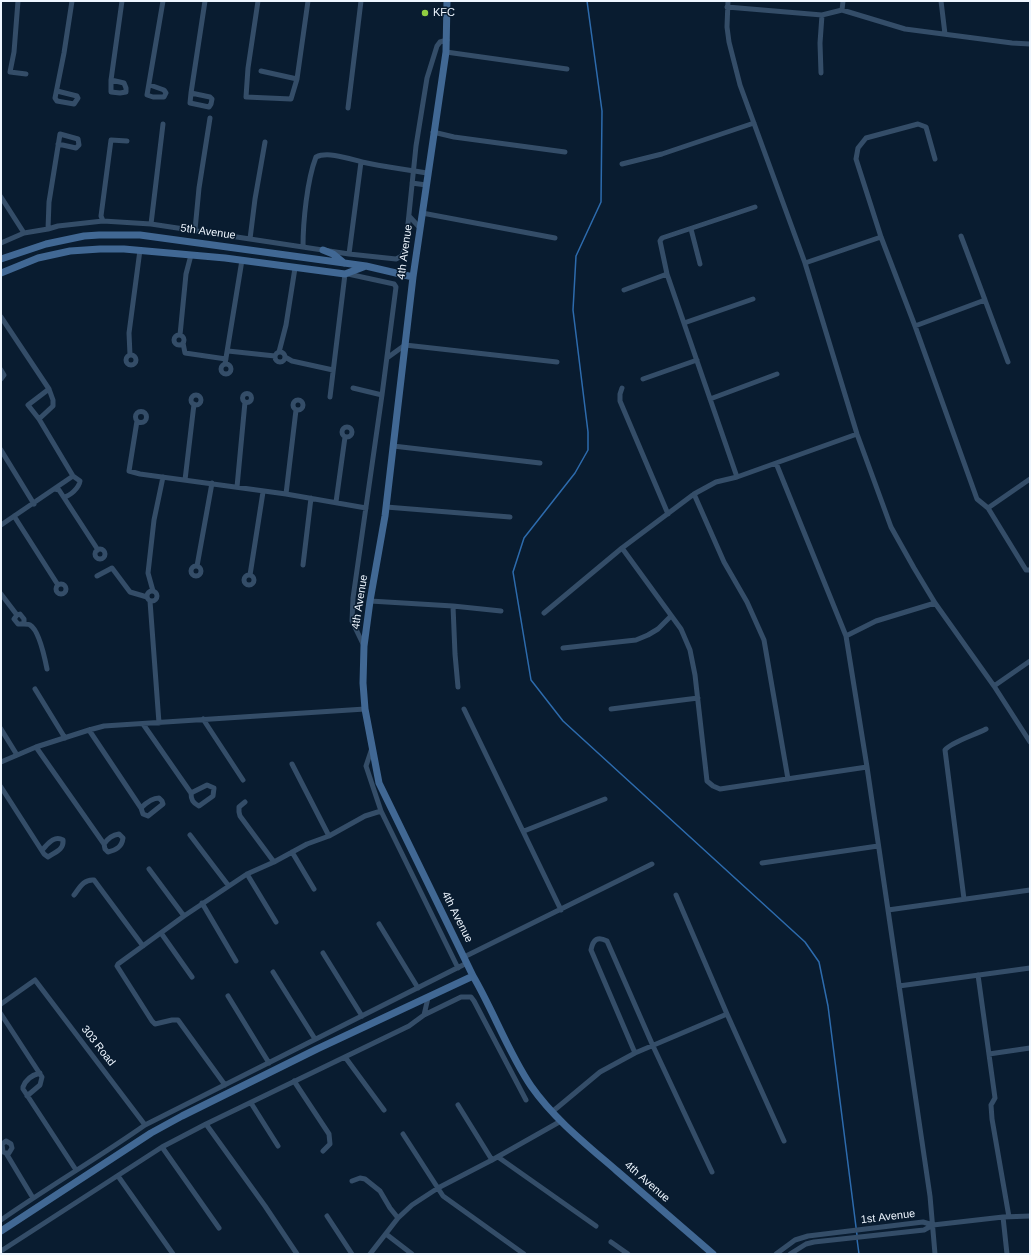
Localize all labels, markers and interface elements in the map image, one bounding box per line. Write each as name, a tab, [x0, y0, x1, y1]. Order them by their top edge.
place label: KFC	[433, 6, 455, 20]
marker: KFC	[420, 8, 430, 18]
street label: 5th Avenue	[180, 222, 236, 242]
street label: 4th Avenue	[395, 224, 415, 280]
street label: 4th Avenue	[349, 574, 371, 630]
street label: 4th Avenue	[439, 889, 475, 945]
street label: 303 Road	[78, 1023, 118, 1069]
street label: 4th Avenue	[622, 1159, 672, 1205]
street label: 1st Avenue	[860, 1207, 916, 1227]

